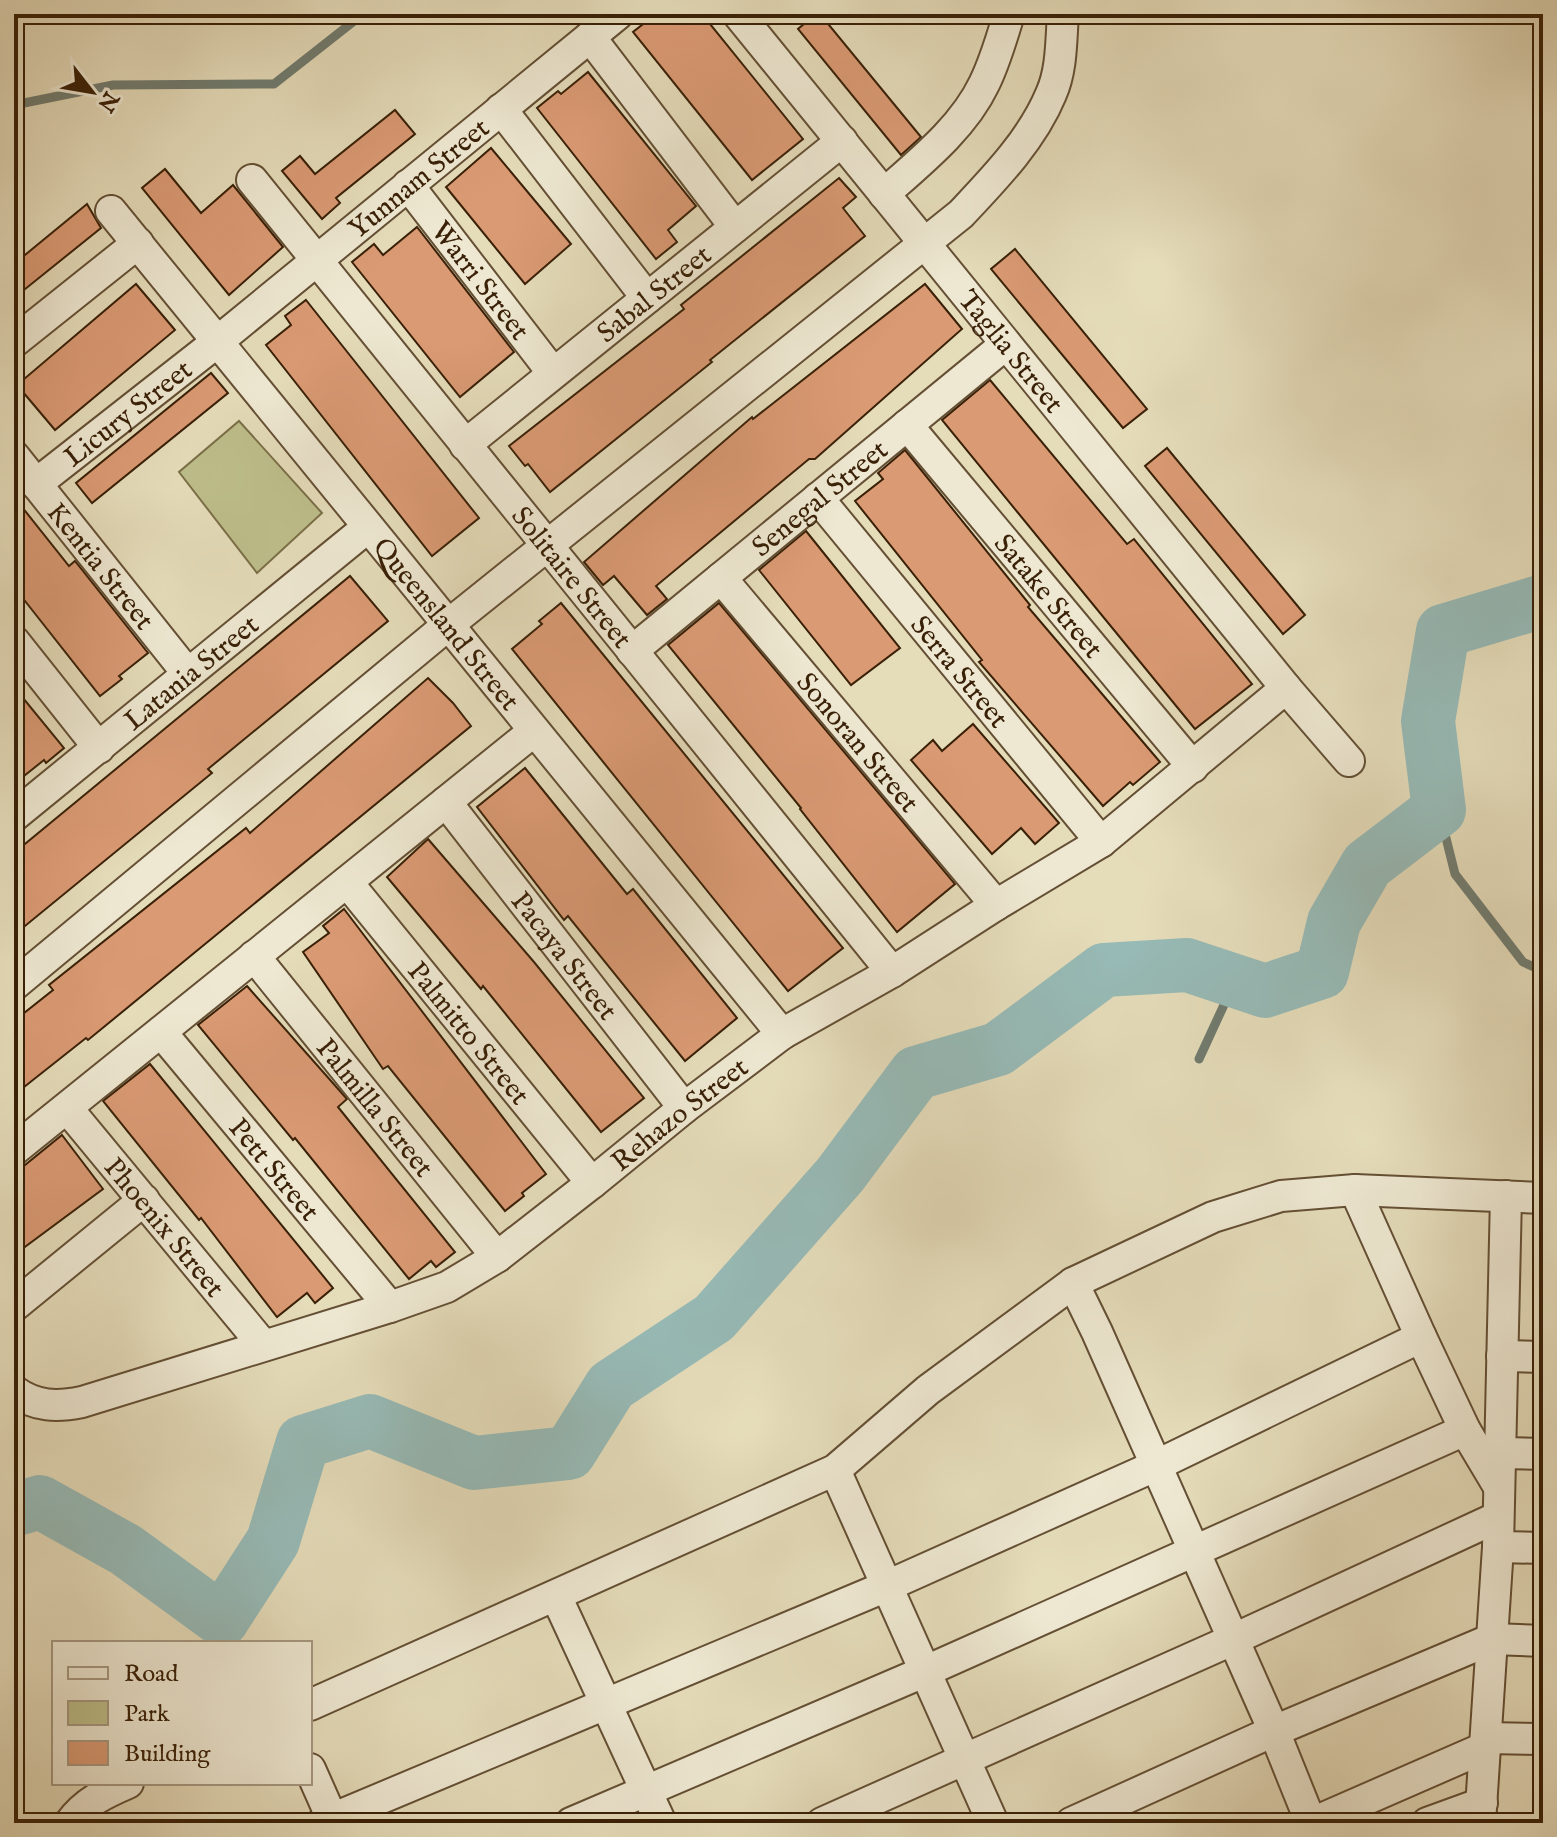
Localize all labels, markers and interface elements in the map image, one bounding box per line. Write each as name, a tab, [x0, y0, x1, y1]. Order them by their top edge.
north arrow	[52, 52, 132, 132]
text: N	[91, 85, 125, 117]
street label: Yunnam Street	[342, 111, 498, 247]
street label: Warri Street	[422, 215, 536, 348]
street label: Sabal Street	[591, 238, 720, 352]
street label: Taglia Street	[949, 284, 1071, 421]
street label: Licury Street	[58, 353, 200, 476]
street label: Senegal Street	[745, 433, 896, 565]
street label: Kentia Street	[38, 496, 161, 638]
street label: Solitaire Street	[503, 500, 639, 657]
street label: Satake Street	[985, 528, 1110, 667]
street label: Queensland Street	[364, 531, 526, 719]
street label: Latania Street	[118, 608, 267, 739]
street label: Serra Street	[902, 609, 1015, 736]
street label: Sonoran Street	[788, 666, 926, 821]
street label: Pacaya Street	[502, 885, 624, 1028]
street label: Palmitto Street	[399, 955, 537, 1113]
street label: Palmilla Street	[307, 1032, 441, 1185]
street label: Rehazo Street	[605, 1051, 756, 1180]
street label: Pett Street	[220, 1112, 326, 1229]
street label: Phoenix Street	[95, 1151, 231, 1306]
legend	[52, 1641, 312, 1785]
text: Road	[124, 1659, 178, 1690]
text: Park	[124, 1699, 170, 1730]
text: Building	[124, 1739, 211, 1770]

